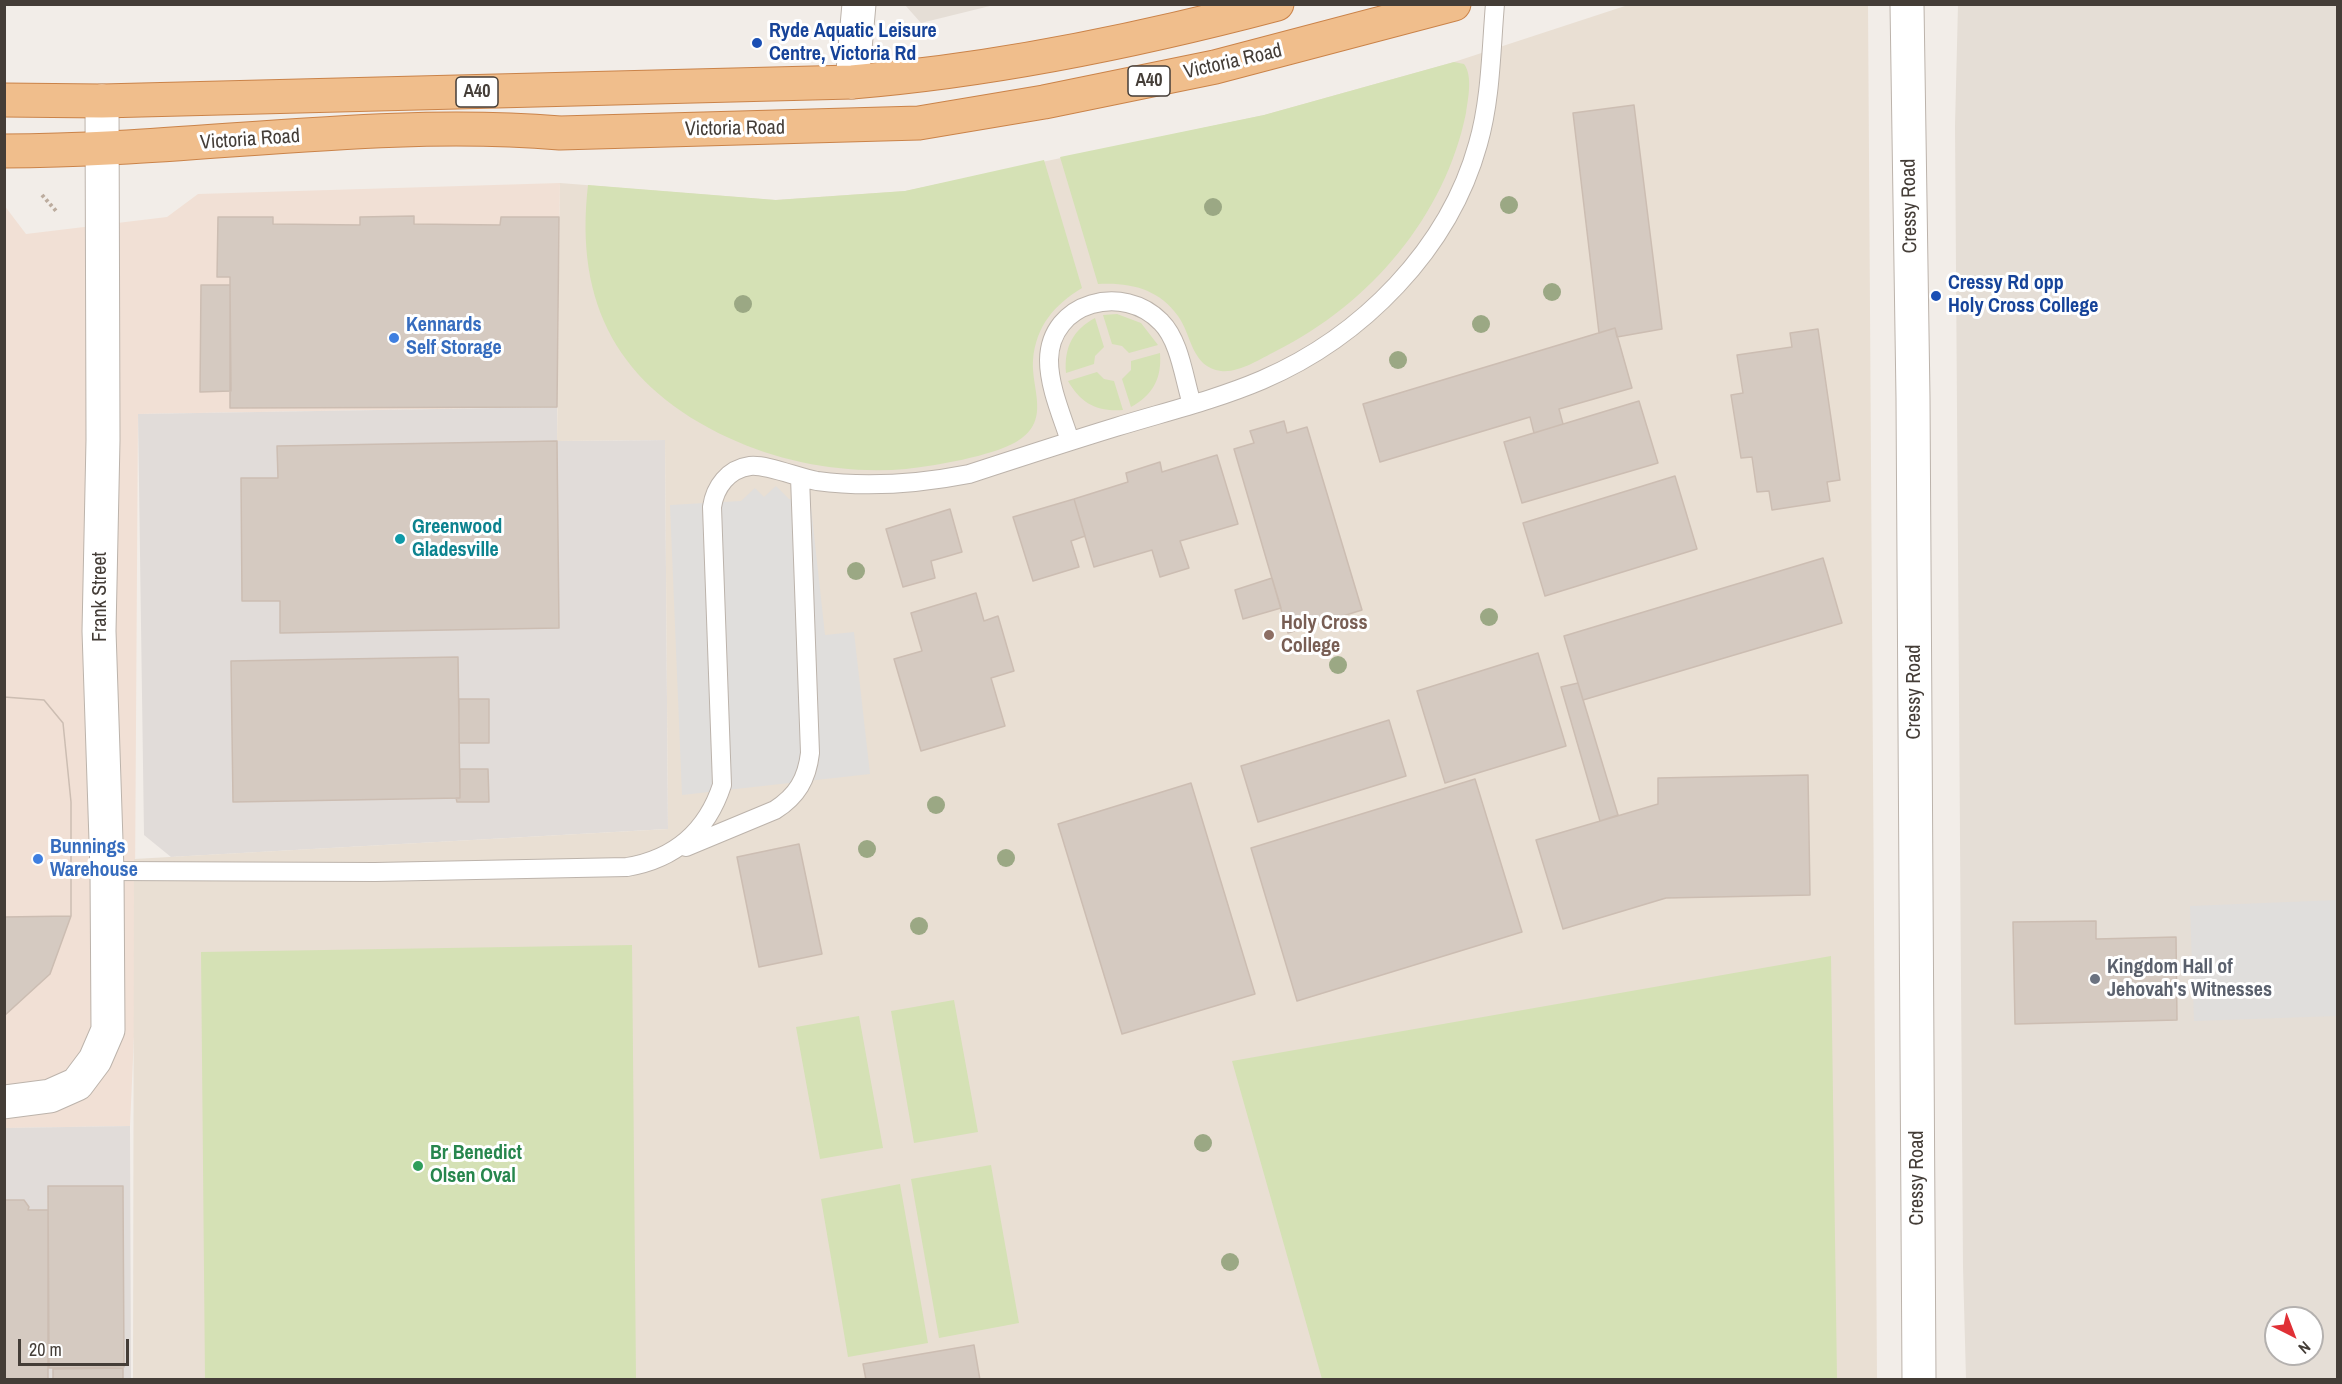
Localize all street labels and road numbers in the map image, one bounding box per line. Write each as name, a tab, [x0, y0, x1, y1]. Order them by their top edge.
street label: Victoria Road	[1182, 39, 1284, 85]
road number: A40	[1128, 66, 1170, 96]
road number: A40	[456, 77, 498, 107]
street label: Victoria Road	[685, 116, 785, 142]
street label: Victoria Road	[199, 125, 301, 155]
street label: Cressy Road	[1897, 158, 1923, 254]
street label: Frank Street	[89, 552, 113, 642]
street label: Cressy Road	[1903, 645, 1927, 739]
street label: Cressy Road	[1906, 1131, 1930, 1225]

